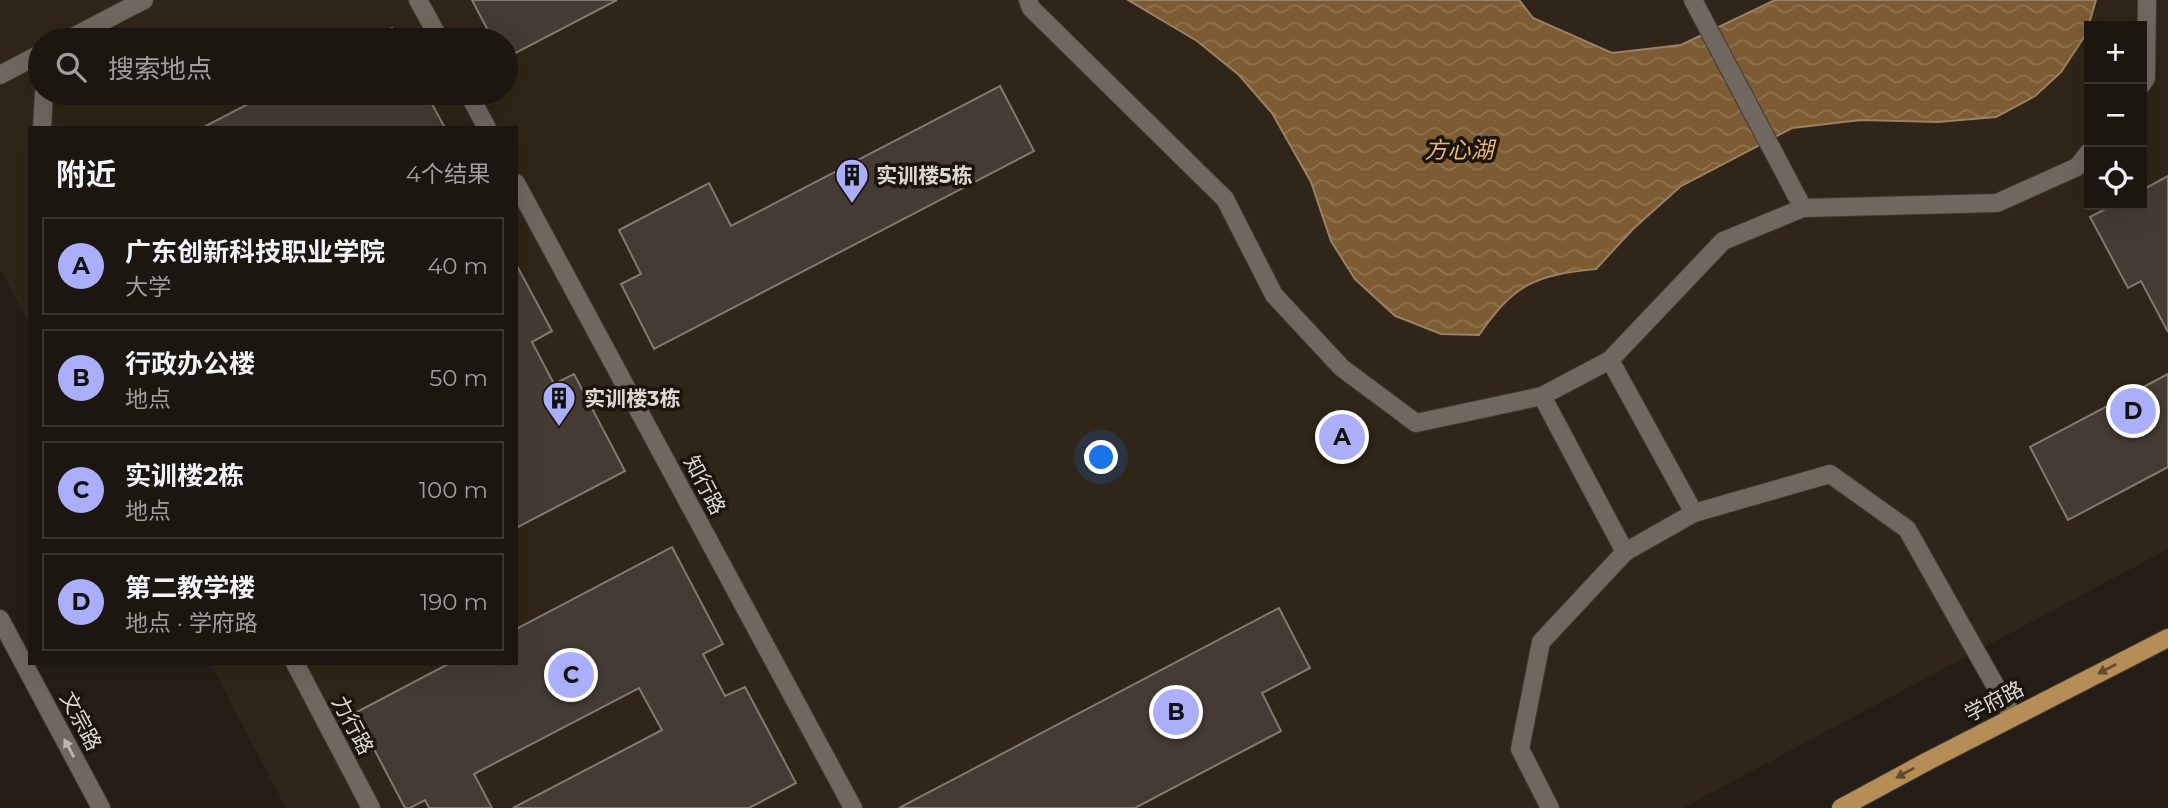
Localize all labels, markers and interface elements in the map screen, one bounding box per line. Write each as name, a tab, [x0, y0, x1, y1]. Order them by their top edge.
map controls	[2084, 21, 2147, 210]
button: +	[2084, 21, 2147, 84]
search box	[28, 28, 518, 105]
icon: search	[52, 48, 90, 86]
text: 搜索地点	[108, 53, 212, 85]
button: −	[2084, 84, 2147, 147]
water label: 方心湖	[1425, 136, 1497, 164]
button: locate	[2084, 147, 2147, 210]
text: 附近	[56, 156, 116, 193]
building icon: 实训楼5栋	[833, 156, 871, 205]
text: 4个结果	[406, 160, 490, 188]
place label: 实训楼5栋	[876, 163, 973, 188]
text: 广东创新科技职业学院	[125, 236, 385, 268]
text: A	[72, 252, 90, 280]
text: 40 m	[427, 252, 488, 280]
text: 大学	[125, 273, 171, 301]
text: 行政办公楼	[125, 348, 255, 380]
text: B	[72, 364, 90, 392]
text: 50 m	[429, 364, 488, 392]
building icon: 实训楼3栋	[540, 379, 578, 428]
text: 地点	[125, 385, 171, 413]
pin: D	[2110, 385, 2156, 437]
place label: 实训楼3栋	[584, 386, 680, 411]
pin: A	[1319, 411, 1365, 463]
your location	[1084, 440, 1118, 474]
street label: 知行路	[679, 451, 731, 519]
text: 实训楼2栋	[125, 460, 244, 492]
text: C	[73, 476, 89, 504]
text: 100 m	[419, 476, 488, 504]
text: 地点	[125, 497, 171, 525]
text: 第二教学楼	[125, 572, 255, 604]
text: D	[72, 588, 91, 616]
text: 190 m	[420, 588, 488, 616]
text: 地点 · 学府路	[125, 609, 258, 637]
pin: C	[548, 649, 594, 701]
one-way arrow	[2097, 663, 2117, 674]
street label: 学府路	[1960, 676, 2028, 726]
pin: B	[1153, 686, 1199, 738]
street label: 文宗路	[55, 687, 107, 755]
street label: 力行路	[327, 691, 379, 759]
one-way arrow	[63, 738, 75, 758]
one-way arrow	[1895, 767, 1915, 779]

